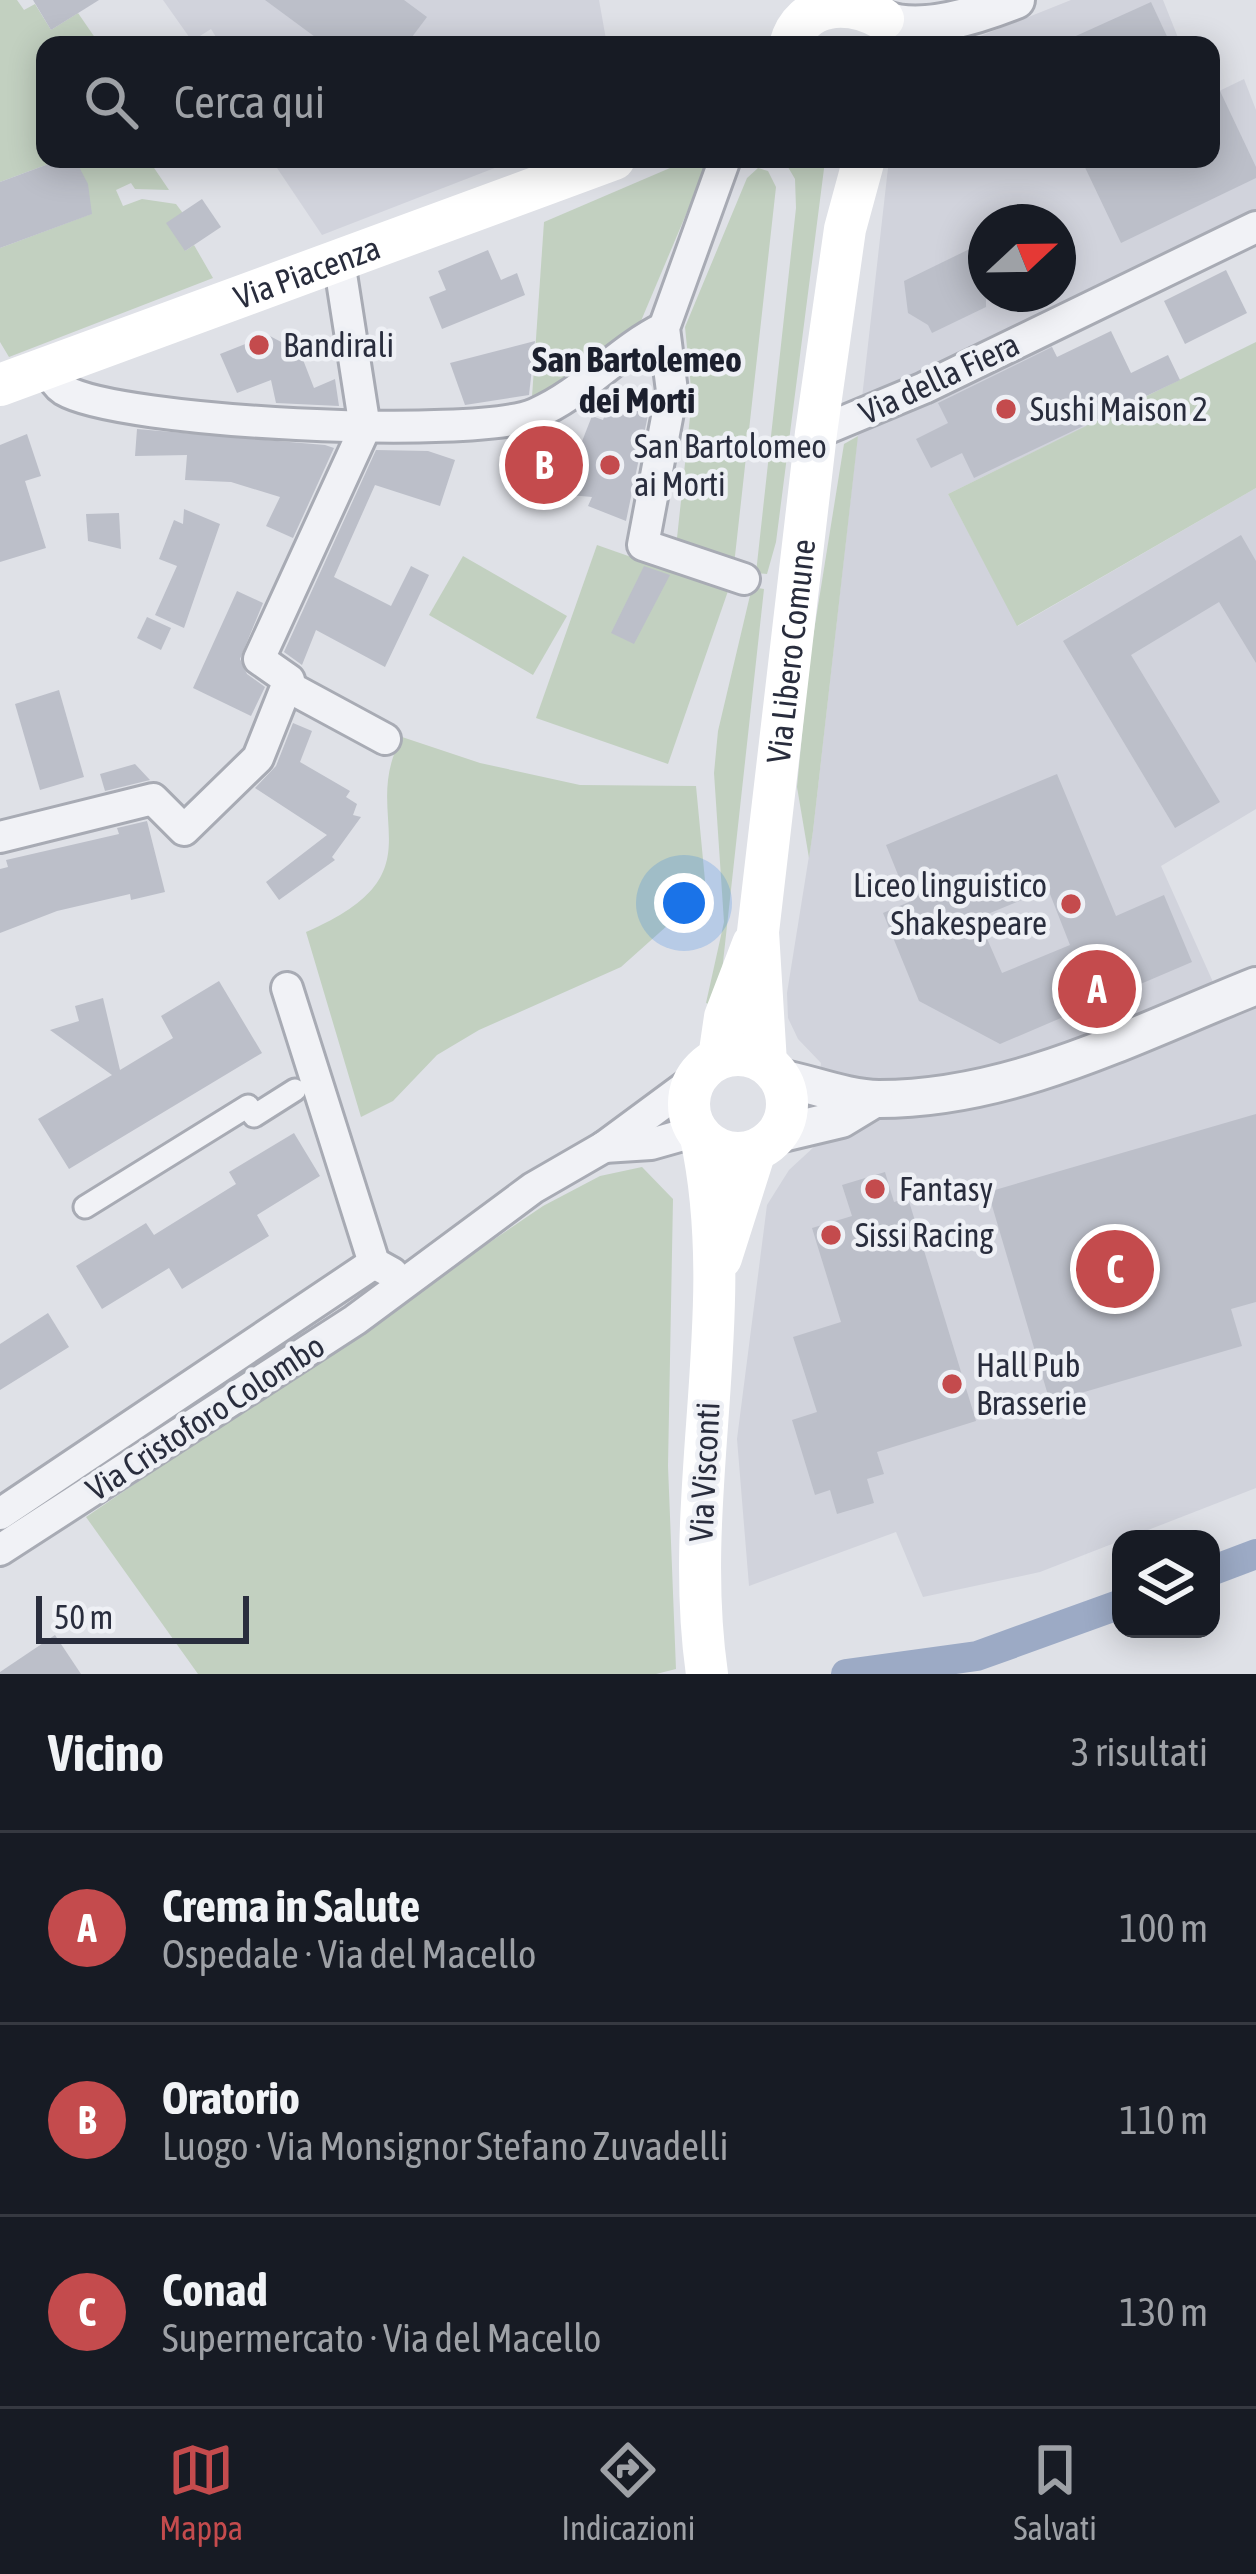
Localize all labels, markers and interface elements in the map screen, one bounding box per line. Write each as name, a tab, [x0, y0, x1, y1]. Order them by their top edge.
search box	[36, 36, 1220, 168]
icon: search	[78, 69, 144, 135]
text: Cerca qui	[174, 76, 325, 128]
north arrow	[968, 204, 1076, 312]
street label: Via Piacenza	[229, 228, 385, 316]
street label: Via della Fiera	[853, 324, 1025, 432]
place label: Bandirali	[283, 326, 394, 364]
marker: Bandirali	[246, 332, 272, 358]
district label: San Bartolemeo dei Morti	[532, 338, 742, 421]
place label: Sushi Maison 2	[1030, 390, 1208, 428]
marker: Sushi Maison 2	[993, 396, 1019, 422]
pin: B	[505, 420, 583, 510]
place label: San Bartolomeo ai Morti	[634, 427, 827, 503]
marker: San Bartolomeo ai Morti	[597, 452, 623, 478]
street label: Via Libero Comune	[759, 537, 823, 765]
place label: Liceo linguistico Shakespeare	[853, 866, 1047, 942]
your location	[654, 873, 714, 933]
marker: Liceo linguistico Shakespeare	[1058, 891, 1084, 917]
pin: A	[1058, 944, 1136, 1034]
place label: Fantasy	[899, 1170, 993, 1208]
marker: Fantasy	[862, 1176, 888, 1202]
place label: Sissi Racing	[855, 1216, 995, 1254]
marker: Sissi Racing	[818, 1222, 844, 1248]
pin: C	[1076, 1224, 1154, 1314]
street label: Via Cristoforo Colombo	[79, 1326, 331, 1508]
place label: Hall Pub Brasserie	[976, 1346, 1087, 1422]
marker: Hall Pub Brasserie	[939, 1371, 965, 1397]
street label: Via Visconti	[681, 1401, 727, 1543]
map controls	[1112, 1530, 1220, 1638]
button: layers	[1112, 1530, 1220, 1638]
scale bar	[36, 1590, 249, 1643]
text: 50 m	[54, 1598, 113, 1636]
text: Vicino	[48, 1723, 164, 1782]
text: 3 risultati	[1071, 1730, 1208, 1774]
text: Crema in Salute	[162, 1880, 420, 1932]
text: A	[77, 1906, 97, 1950]
text: 100 m	[1120, 1906, 1208, 1950]
text: Ospedale · Via del Macello	[162, 1932, 536, 1976]
text: Oratorio	[162, 2072, 300, 2124]
text: B	[78, 2098, 96, 2142]
text: 110 m	[1120, 2098, 1208, 2142]
text: Luogo · Via Monsignor Stefano Zuvadelli	[162, 2124, 729, 2168]
text: Conad	[162, 2264, 267, 2316]
text: C	[78, 2290, 96, 2334]
text: 130 m	[1120, 2290, 1208, 2334]
text: Supermercato · Via del Macello	[162, 2316, 601, 2360]
tab: Mappa	[159, 2437, 243, 2547]
tab: Indicazioni	[561, 2437, 695, 2547]
tab: Salvati	[1014, 2437, 1097, 2547]

